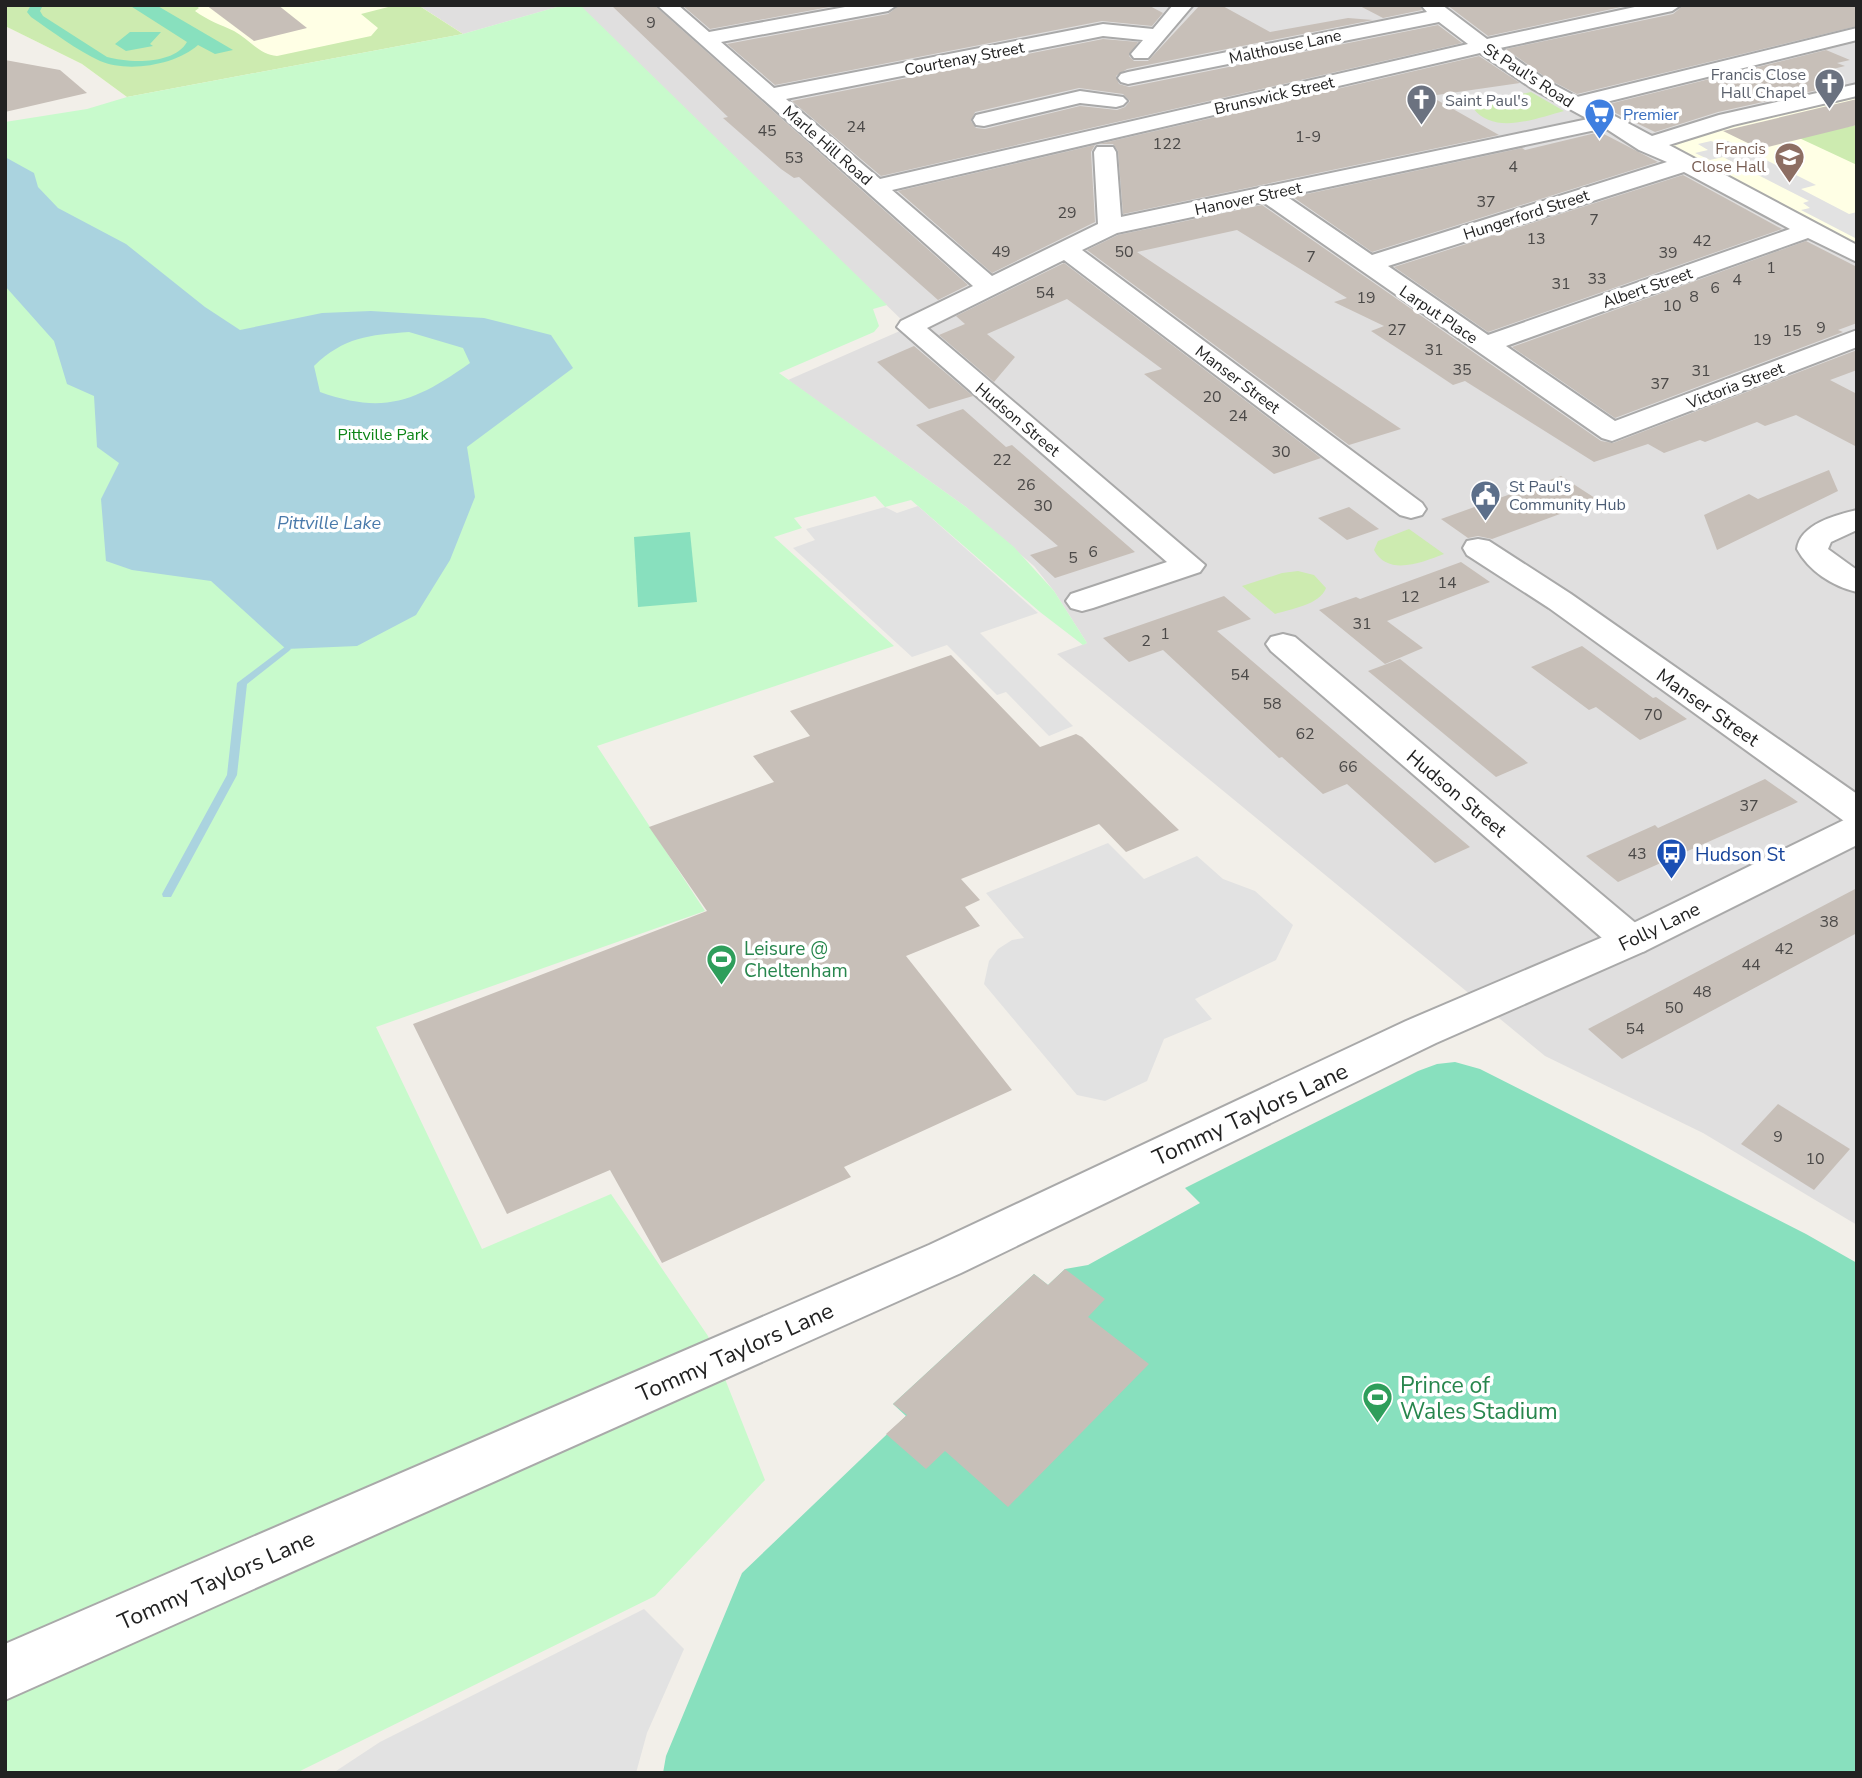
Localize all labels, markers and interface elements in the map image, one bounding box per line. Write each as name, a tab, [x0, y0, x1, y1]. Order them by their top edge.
house number: 9	[646, 12, 656, 34]
street label: Malthouse Lane	[1227, 24, 1343, 70]
street label: Courtenay Street	[902, 36, 1026, 81]
street label: St Paul's Road	[1479, 38, 1578, 113]
place label: Francis Close Hall Chapel	[1711, 64, 1806, 104]
church icon: Francis Close Hall Chapel	[1812, 66, 1846, 110]
street label: Brunswick Street	[1212, 71, 1337, 120]
church icon: Saint Paul's	[1405, 83, 1439, 127]
place label: Saint Paul's	[1445, 90, 1528, 112]
supermarket icon: Premier	[1583, 97, 1617, 141]
street label: Marle Hill Road	[778, 101, 877, 191]
place label: Premier	[1623, 104, 1679, 126]
house number: 24	[846, 116, 866, 138]
house number: 45	[757, 120, 777, 142]
house number: 1-9	[1295, 126, 1321, 148]
house number: 122	[1153, 133, 1181, 155]
place label: Francis Close Hall	[1691, 138, 1766, 178]
school or university icon: Francis Close Hall	[1772, 140, 1806, 184]
house number: 53	[784, 147, 804, 169]
house number: 4	[1508, 156, 1518, 178]
street label: Hanover Street	[1193, 177, 1304, 221]
street label: Hungerford Street	[1461, 184, 1592, 246]
house number: 37	[1476, 191, 1496, 213]
house number: 29	[1057, 202, 1077, 224]
house number: 7	[1589, 209, 1599, 231]
house number: 13	[1526, 228, 1546, 250]
house number: 42	[1692, 230, 1712, 252]
house number: 49	[991, 241, 1011, 263]
house number: 50	[1114, 241, 1134, 263]
house number: 39	[1658, 242, 1678, 264]
house number: 7	[1306, 246, 1316, 268]
house number: 1	[1766, 257, 1776, 279]
street label: Albert Street	[1599, 262, 1696, 314]
house number: 33	[1587, 268, 1607, 290]
house number: 4	[1732, 269, 1742, 291]
house number: 31	[1551, 273, 1571, 295]
house number: 6	[1710, 277, 1720, 299]
street label: Larput Place	[1395, 281, 1482, 349]
house number: 54	[1035, 282, 1055, 304]
house number: 8	[1689, 286, 1699, 308]
house number: 19	[1356, 287, 1376, 309]
house number: 10	[1662, 295, 1682, 317]
house number: 9	[1816, 317, 1826, 339]
house number: 27	[1387, 319, 1407, 341]
house number: 15	[1782, 320, 1802, 342]
house number: 19	[1752, 329, 1772, 351]
house number: 31	[1424, 339, 1444, 361]
street label: Manser Street	[1190, 341, 1285, 419]
street label: Victoria Street	[1683, 357, 1787, 415]
house number: 35	[1452, 359, 1472, 381]
house number: 31	[1691, 360, 1711, 382]
house number: 37	[1650, 373, 1670, 395]
street label: Hudson Street	[970, 378, 1065, 462]
house number: 20	[1202, 386, 1222, 408]
house number: 24	[1228, 405, 1248, 427]
park label: Pittville Park	[338, 424, 429, 446]
house number: 30	[1271, 441, 1291, 463]
house number: 22	[992, 449, 1012, 471]
house number: 26	[1016, 474, 1036, 496]
place label: St Paul's Community Hub	[1509, 476, 1626, 516]
public building icon: St Paul's Community Hub	[1469, 478, 1503, 522]
house number: 30	[1033, 495, 1053, 517]
water label: Pittville Lake	[277, 511, 381, 535]
house number: 6	[1088, 541, 1098, 563]
house number: 5	[1068, 547, 1078, 569]
house number: 14	[1437, 572, 1457, 594]
house number: 12	[1400, 586, 1420, 608]
house number: 31	[1352, 613, 1372, 635]
house number: 1	[1160, 623, 1170, 645]
house number: 2	[1141, 630, 1151, 652]
street label: Manser Street	[1651, 663, 1764, 753]
house number: 54	[1230, 664, 1250, 686]
house number: 58	[1262, 693, 1282, 715]
house number: 70	[1643, 704, 1663, 726]
house number: 62	[1295, 723, 1315, 745]
street label: Hudson Street	[1401, 744, 1512, 844]
house number: 66	[1338, 756, 1358, 778]
house number: 37	[1739, 795, 1759, 817]
bus stop icon: Hudson St	[1655, 837, 1689, 881]
place label: Hudson St	[1695, 842, 1785, 868]
house number: 43	[1627, 843, 1647, 865]
street label: Folly Lane	[1614, 896, 1705, 958]
house number: 38	[1819, 911, 1839, 933]
place label: Leisure @ Cheltenham	[744, 936, 848, 984]
house number: 42	[1774, 938, 1794, 960]
sports icon: Leisure @ Cheltenham	[704, 942, 738, 986]
house number: 44	[1741, 954, 1761, 976]
house number: 48	[1692, 981, 1712, 1003]
house number: 50	[1664, 997, 1684, 1019]
house number: 54	[1625, 1018, 1645, 1040]
street label: Tommy Taylors Lane	[1147, 1056, 1353, 1173]
house number: 9	[1773, 1126, 1783, 1148]
house number: 10	[1805, 1148, 1825, 1170]
street label: Tommy Taylors Lane	[632, 1295, 839, 1410]
place label: Prince of Wales Stadium	[1400, 1370, 1558, 1427]
sports icon: Prince of Wales Stadium	[1360, 1381, 1394, 1425]
street label: Tommy Taylors Lane	[113, 1523, 320, 1638]

